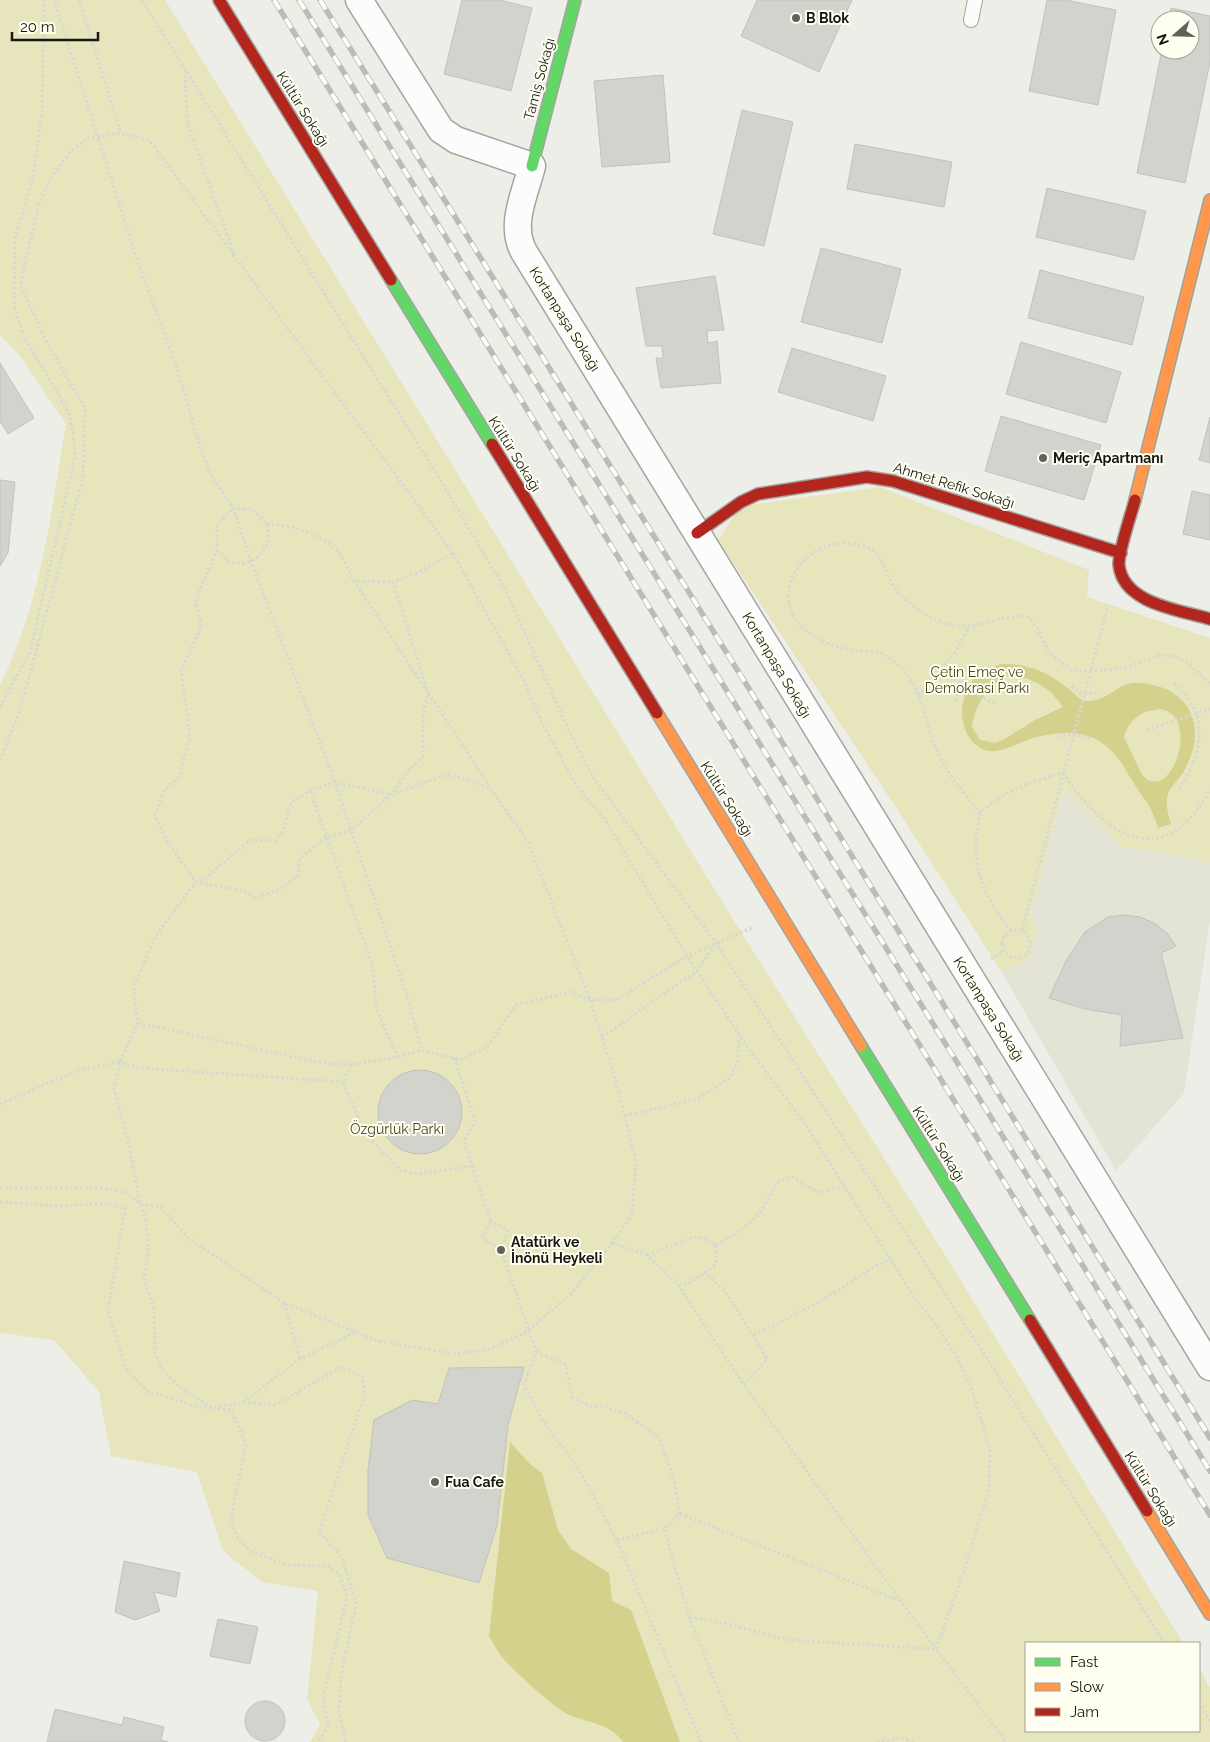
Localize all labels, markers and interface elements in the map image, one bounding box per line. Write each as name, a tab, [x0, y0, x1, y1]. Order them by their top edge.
scale bar	[12, 10, 99, 42]
place label: B Blok	[806, 10, 849, 26]
north arrow	[1150, 10, 1200, 60]
marker: B Blok	[790, 12, 802, 24]
text: 20 m	[20, 18, 55, 36]
text: N	[1153, 32, 1172, 47]
street label: Tamiş Sokağı	[520, 36, 558, 122]
street label: Kültür Sokağı	[274, 68, 332, 150]
street label: Kortanpaşa Sokağı	[526, 264, 604, 374]
street label: Kültür Sokağı	[486, 413, 544, 495]
place label: Meriç Apartmanı	[1053, 450, 1163, 466]
marker: Meriç Apartmanı	[1037, 452, 1049, 464]
street label: Ahmet Refik Sokağı	[892, 459, 1016, 511]
street label: Kortanpaşa Sokağı	[739, 609, 815, 721]
park label: Çetin Emeç ve Demokrasi Parkı	[925, 664, 1029, 696]
street label: Kültür Sokağı	[698, 758, 756, 840]
street label: Kortanpaşa Sokağı	[950, 954, 1028, 1064]
street label: Kültür Sokağı	[910, 1103, 968, 1185]
park label: Özgürlük Parkı	[350, 1119, 444, 1137]
place label: Atatürk ve İnönü Heykeli	[511, 1234, 602, 1266]
marker: Atatürk ve İnönü Heykeli	[495, 1244, 507, 1256]
street label: Kültür Sokağı	[1122, 1448, 1180, 1530]
place label: Fua Cafe	[445, 1474, 504, 1490]
marker: Fua Cafe	[429, 1476, 441, 1488]
legend	[1025, 1642, 1200, 1732]
text: Fast	[1070, 1653, 1098, 1671]
text: Slow	[1070, 1678, 1104, 1696]
text: Jam	[1070, 1703, 1099, 1721]

